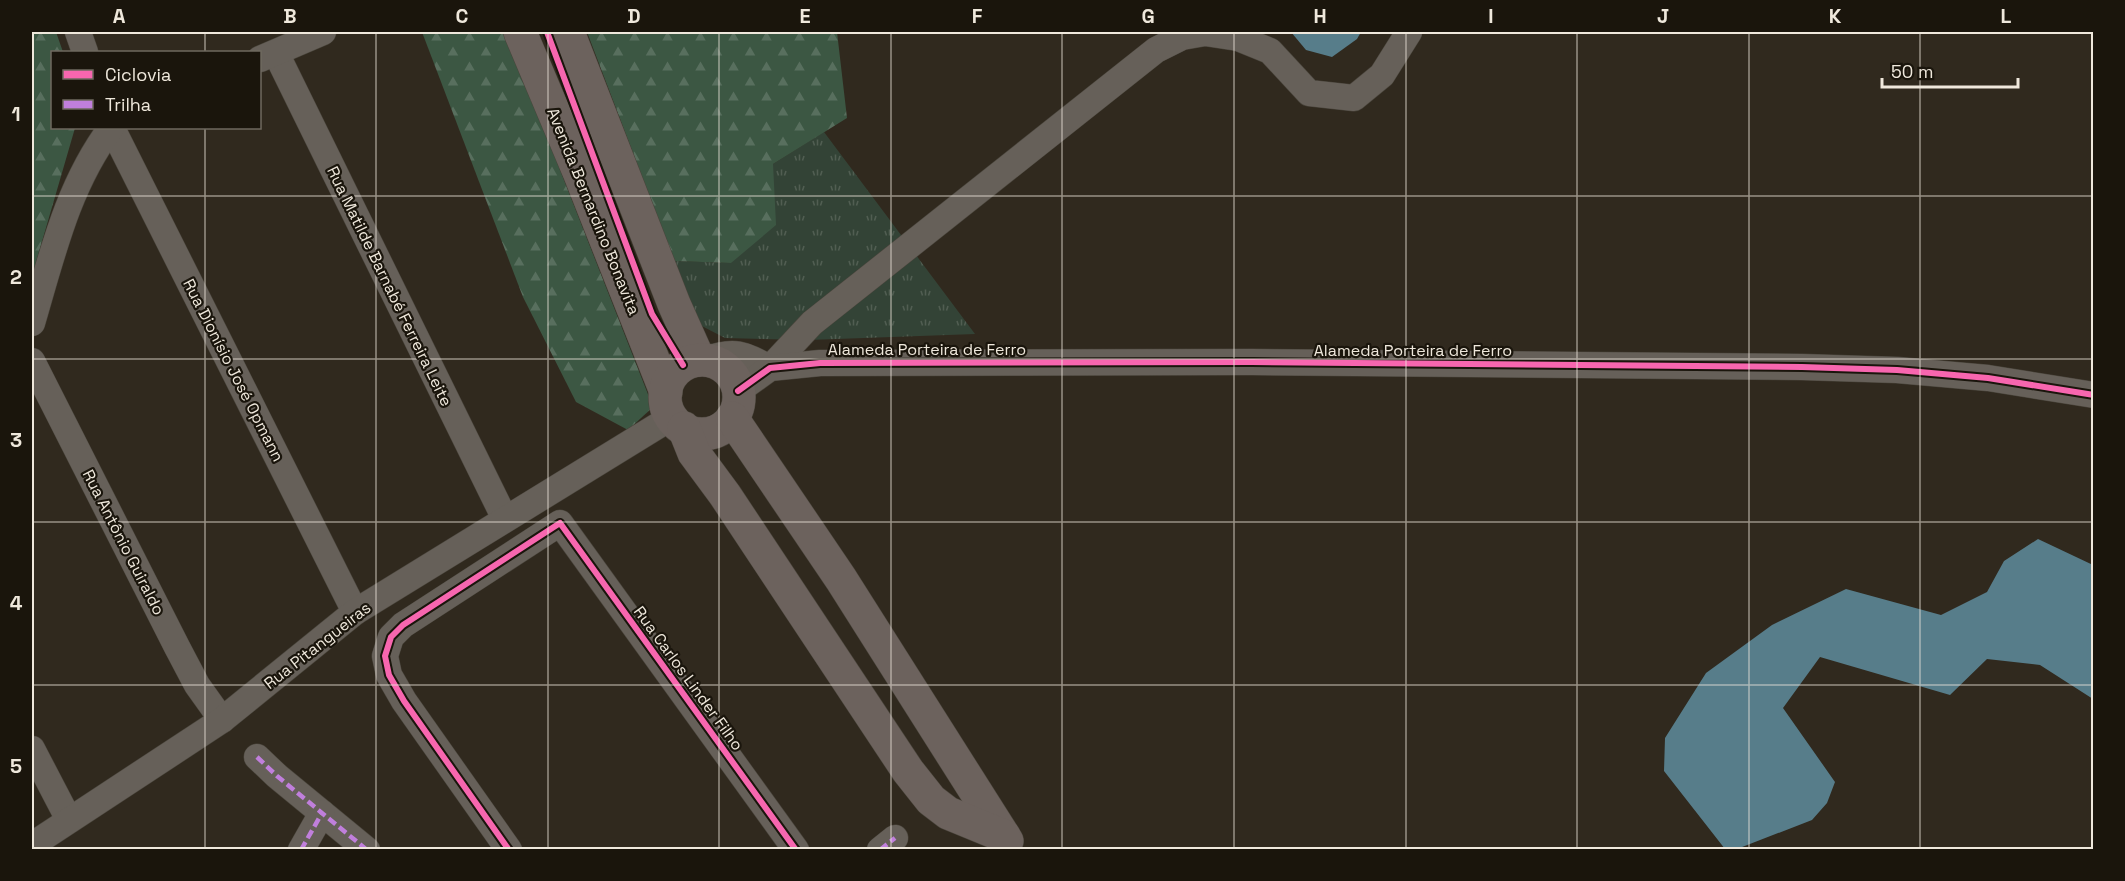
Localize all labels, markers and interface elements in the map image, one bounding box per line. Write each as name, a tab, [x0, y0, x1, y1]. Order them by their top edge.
text: A	[113, 3, 126, 29]
text: B	[283, 3, 297, 29]
text: C	[456, 3, 469, 29]
text: D	[627, 3, 641, 29]
text: E	[799, 3, 811, 29]
text: F	[972, 3, 983, 29]
text: G	[1141, 3, 1155, 29]
text: H	[1313, 3, 1327, 29]
text: I	[1488, 3, 1494, 29]
text: J	[1657, 3, 1669, 29]
text: K	[1829, 3, 1842, 29]
text: L	[2001, 3, 2012, 29]
legend	[51, 51, 261, 129]
scale bar	[1882, 51, 2018, 89]
text: 50 m	[1891, 60, 1933, 83]
text: Ciclovia	[105, 63, 171, 86]
text: Trilha	[105, 93, 151, 116]
text: 1	[11, 101, 21, 127]
street label: Avenida Bernardino Bonavita	[542, 104, 645, 318]
street label: Rua Matilde Barnabé Ferreira Leite	[322, 163, 457, 410]
text: 2	[10, 264, 22, 290]
street label: Rua Dionísio José Opmann	[178, 275, 289, 465]
street label: Alameda Porteira de Ferro	[828, 339, 1026, 360]
street label: Alameda Porteira de Ferro	[1314, 340, 1512, 361]
text: 3	[10, 427, 22, 453]
street label: Rua Antônio Guiraldo	[78, 466, 169, 619]
text: 4	[10, 590, 23, 616]
street label: Rua Pitangueiras	[260, 597, 375, 694]
street label: Rua Carlos Linder Filho	[629, 602, 748, 755]
text: 5	[10, 753, 22, 779]

